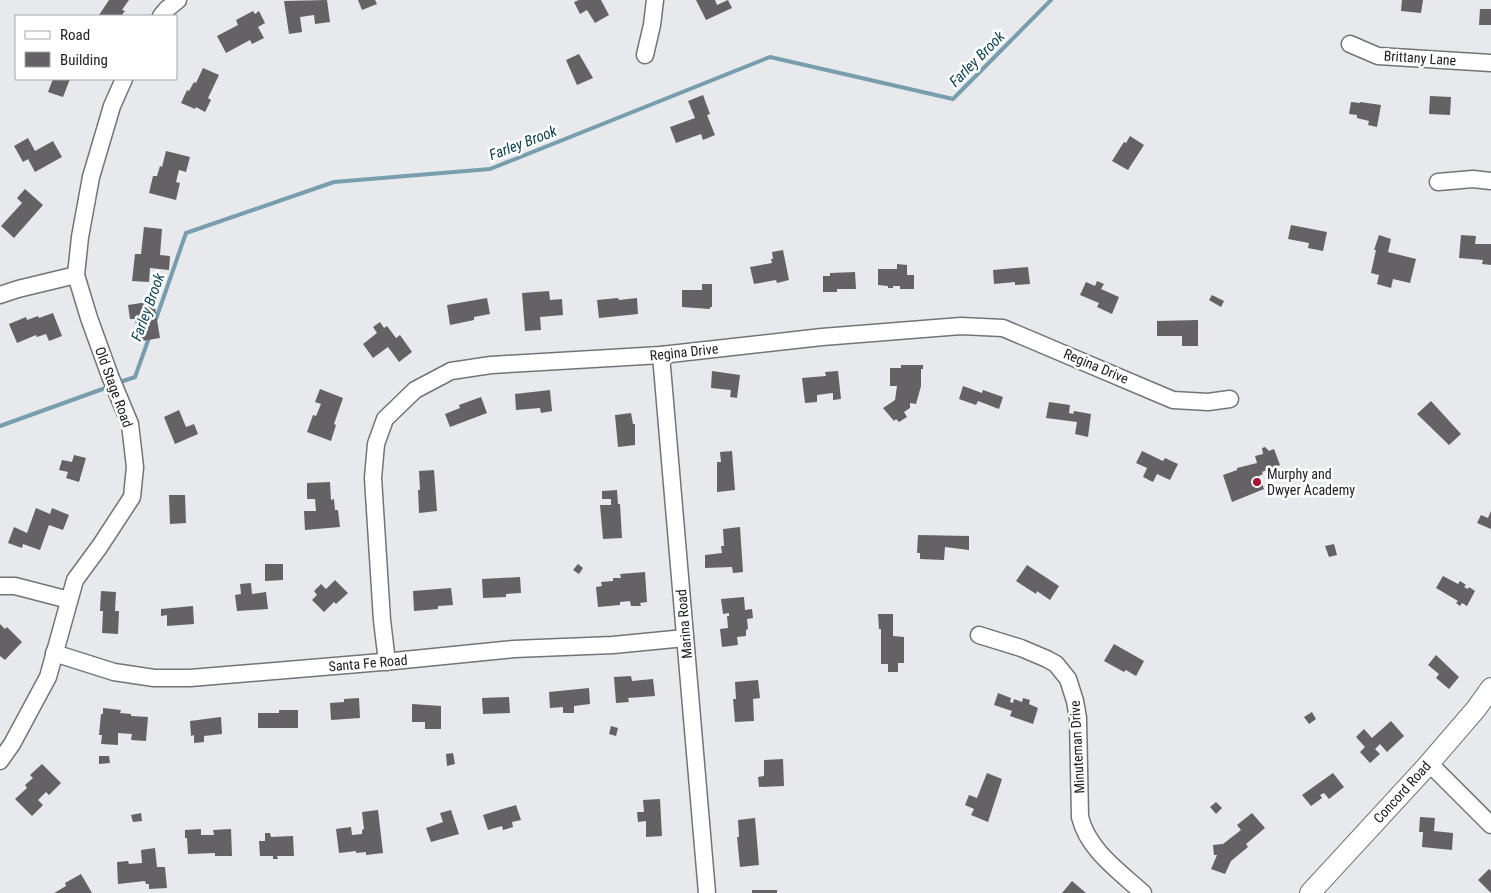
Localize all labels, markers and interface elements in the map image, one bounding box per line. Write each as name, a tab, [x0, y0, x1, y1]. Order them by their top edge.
legend	[15, 15, 178, 80]
text: Road	[60, 26, 90, 44]
water label: Farley Brook	[946, 27, 1009, 90]
street label: Brittany Lane	[1383, 47, 1457, 69]
text: Building	[60, 51, 108, 69]
water label: Farley Brook	[487, 122, 560, 164]
water label: Farley Brook	[127, 270, 169, 343]
street label: Regina Drive	[649, 340, 719, 364]
street label: Old Stage Road	[92, 344, 136, 430]
street label: Regina Drive	[1061, 345, 1131, 387]
place label: Murphy and Dwyer Academy	[1267, 466, 1355, 498]
marker: Murphy and Dwyer Academy	[1251, 476, 1263, 488]
street label: Marina Road	[673, 589, 695, 659]
street label: Santa Fe Road	[328, 652, 408, 674]
street label: Minuteman Drive	[1067, 700, 1087, 794]
street label: Concord Road	[1370, 758, 1434, 826]

